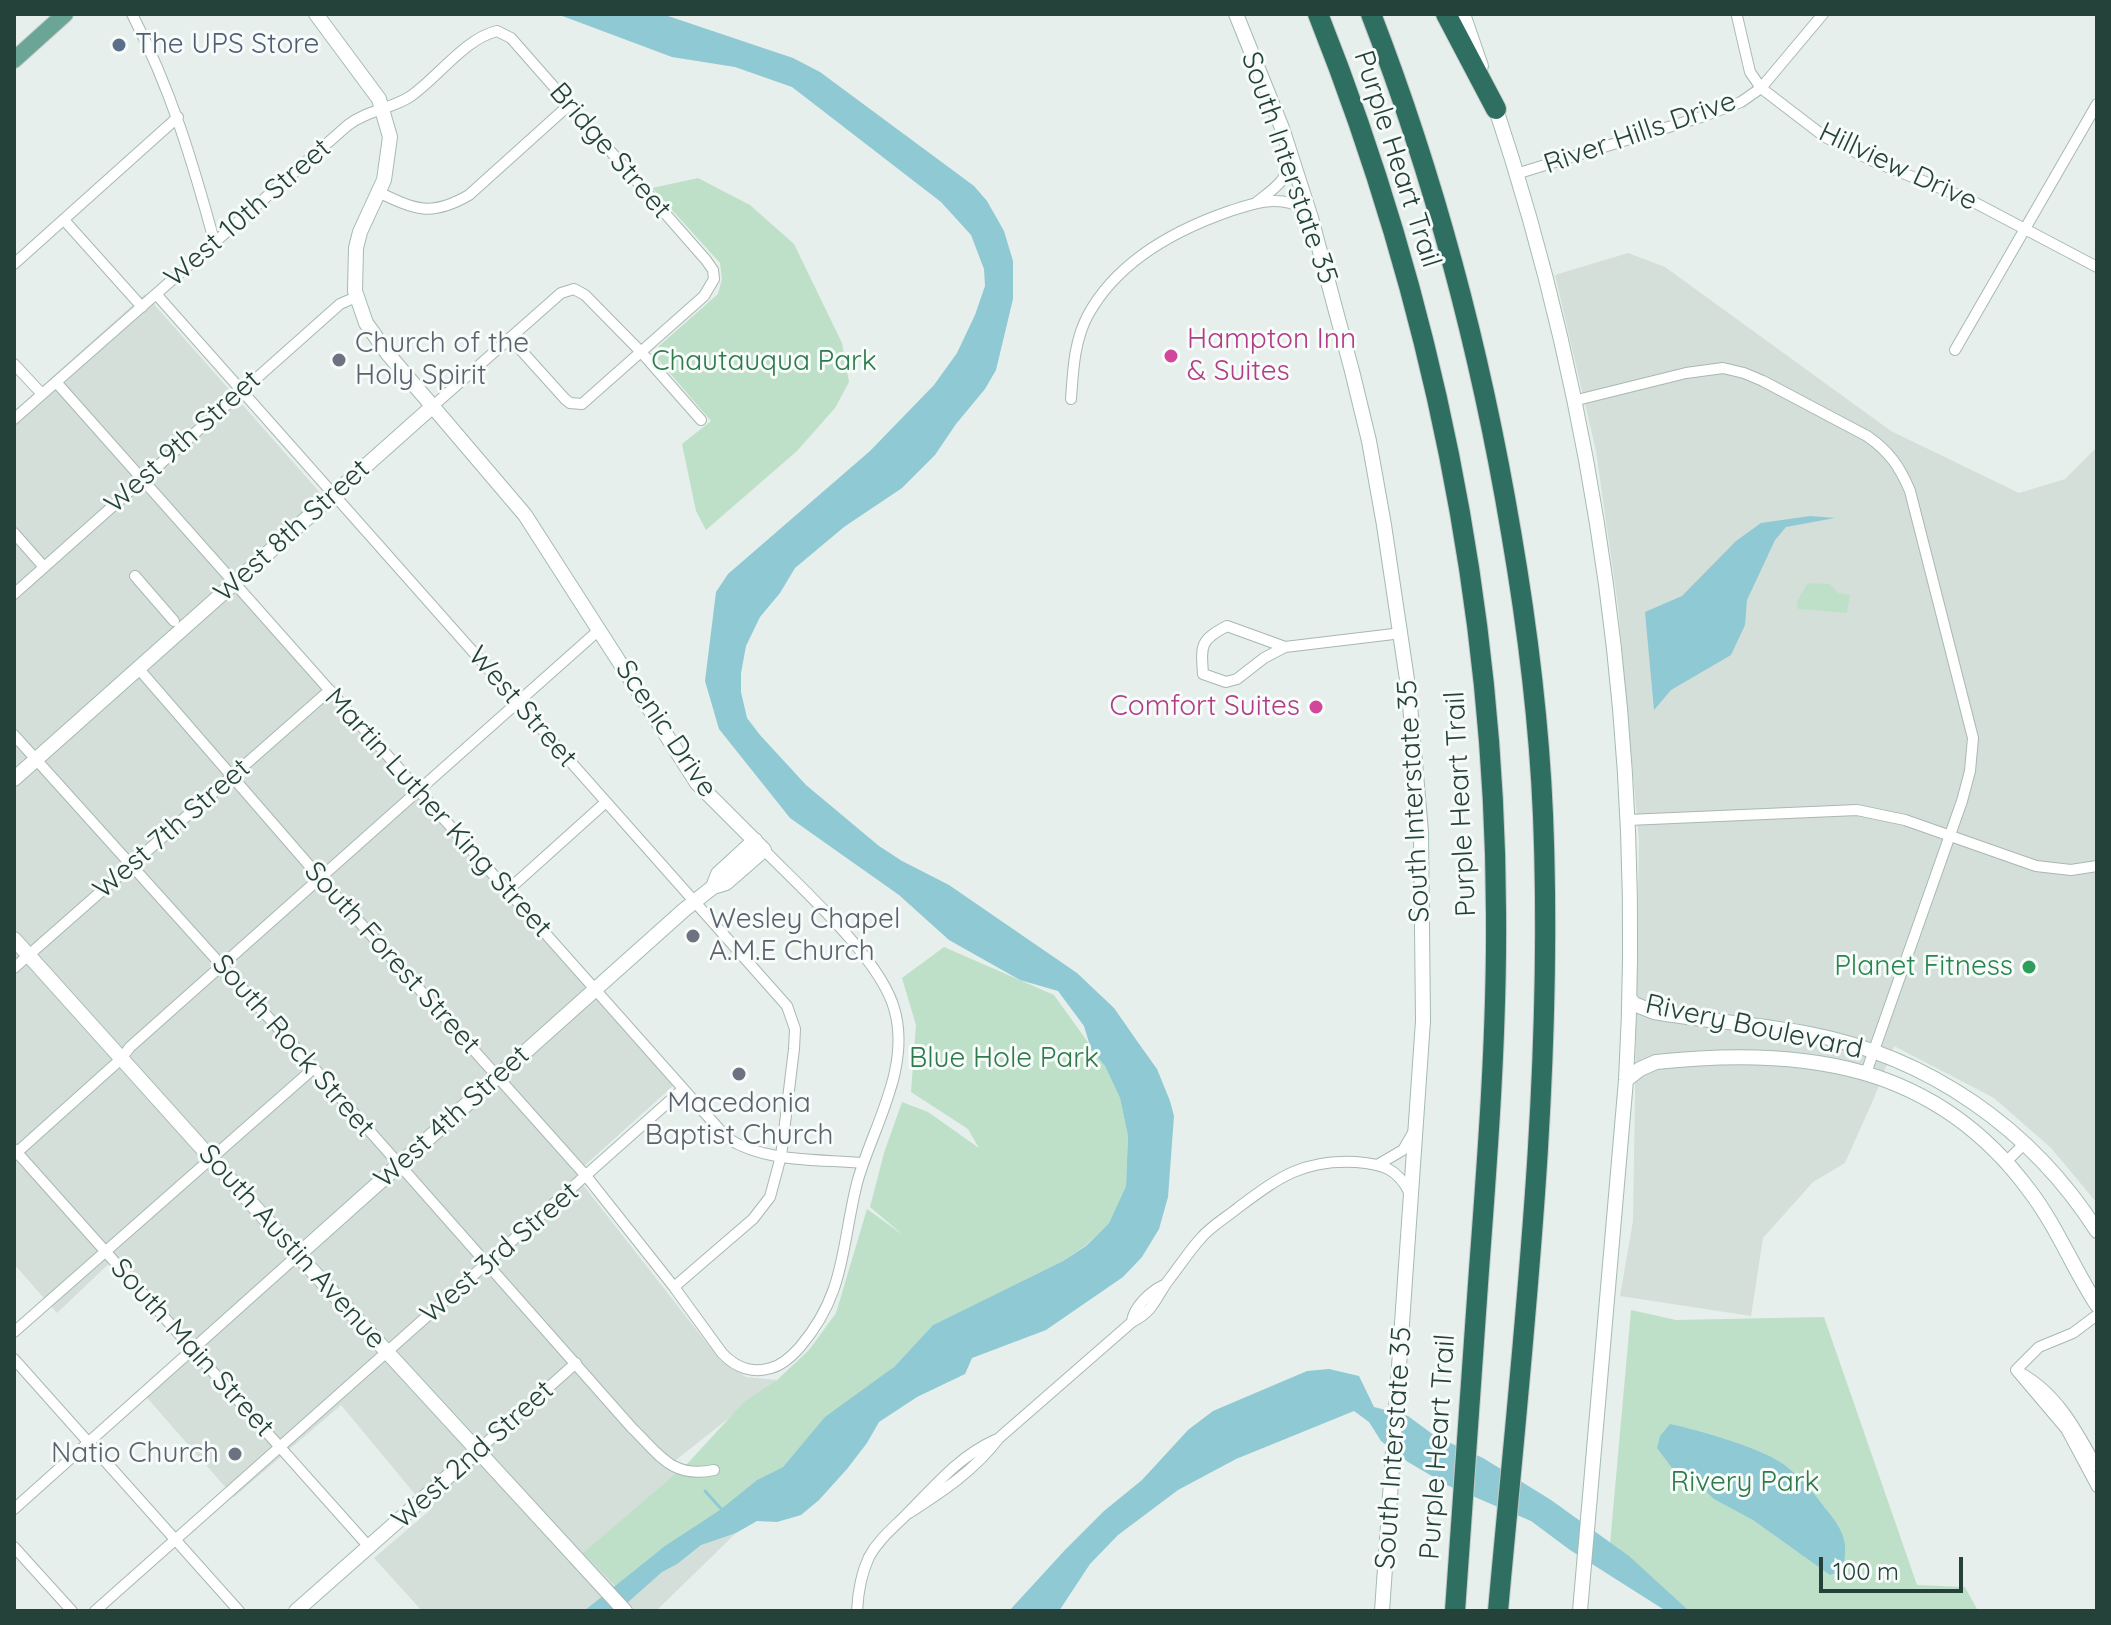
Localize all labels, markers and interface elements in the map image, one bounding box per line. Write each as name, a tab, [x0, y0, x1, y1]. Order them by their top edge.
place label: The UPS Store	[135, 28, 319, 62]
marker: The UPS Store	[110, 36, 128, 54]
street label: Purple Heart Trail	[1346, 46, 1448, 272]
street label: South Interstate 35	[1234, 48, 1344, 288]
street label: Bridge Street	[542, 76, 678, 226]
street label: River Hills Drive	[1540, 84, 1740, 182]
street label: Hillview Drive	[1813, 116, 1983, 218]
street label: West 10th Street	[158, 132, 338, 294]
place label: Hampton Inn & Suites	[1187, 323, 1356, 389]
place label: Church of the Holy Spirit	[355, 327, 529, 393]
park label: Chautauqua Park	[651, 345, 877, 379]
marker: Hampton Inn & Suites	[1162, 347, 1180, 365]
marker: Church of the Holy Spirit	[330, 351, 348, 369]
street label: West 9th Street	[98, 363, 268, 521]
street label: West 8th Street	[207, 452, 377, 610]
street label: West Street	[460, 640, 584, 774]
street label: Scenic Drive	[608, 654, 724, 804]
street label: South Interstate 35	[1391, 679, 1437, 923]
street label: Martin Luther King Street	[317, 682, 559, 944]
place label: Comfort Suites	[1109, 690, 1300, 724]
street label: Purple Heart Trail	[1438, 690, 1484, 918]
marker: Comfort Suites	[1307, 698, 1325, 716]
street label: West 7th Street	[87, 752, 257, 906]
street label: South Forest Street	[297, 855, 487, 1061]
place label: Wesley Chapel A.M.E Church	[709, 903, 900, 969]
marker: Wesley Chapel A.M.E Church	[684, 927, 702, 945]
street label: South Rock Street	[205, 948, 381, 1144]
place label: Planet Fitness	[1834, 950, 2013, 984]
marker: Planet Fitness	[2020, 958, 2038, 976]
street label: Rivery Boulevard	[1642, 988, 1866, 1066]
street label: West 4th Street	[368, 1039, 536, 1195]
park label: Blue Hole Park	[909, 1042, 1099, 1076]
marker: Macedonia Baptist Church	[730, 1065, 748, 1083]
place label: Macedonia Baptist Church	[645, 1087, 833, 1153]
street label: South Austin Avenue	[191, 1138, 393, 1356]
street label: West 3rd Street	[414, 1175, 586, 1331]
street label: South Main Street	[103, 1252, 281, 1444]
street label: South Interstate 35	[1369, 1326, 1419, 1570]
street label: Purple Heart Trail	[1413, 1333, 1463, 1561]
street label: West 2nd Street	[385, 1374, 561, 1536]
place label: Natio Church	[51, 1437, 219, 1471]
marker: Natio Church	[226, 1445, 244, 1463]
park label: Rivery Park	[1671, 1466, 1819, 1500]
scale bar	[1823, 1541, 1967, 1591]
text: 100 m	[1833, 1556, 1899, 1586]

